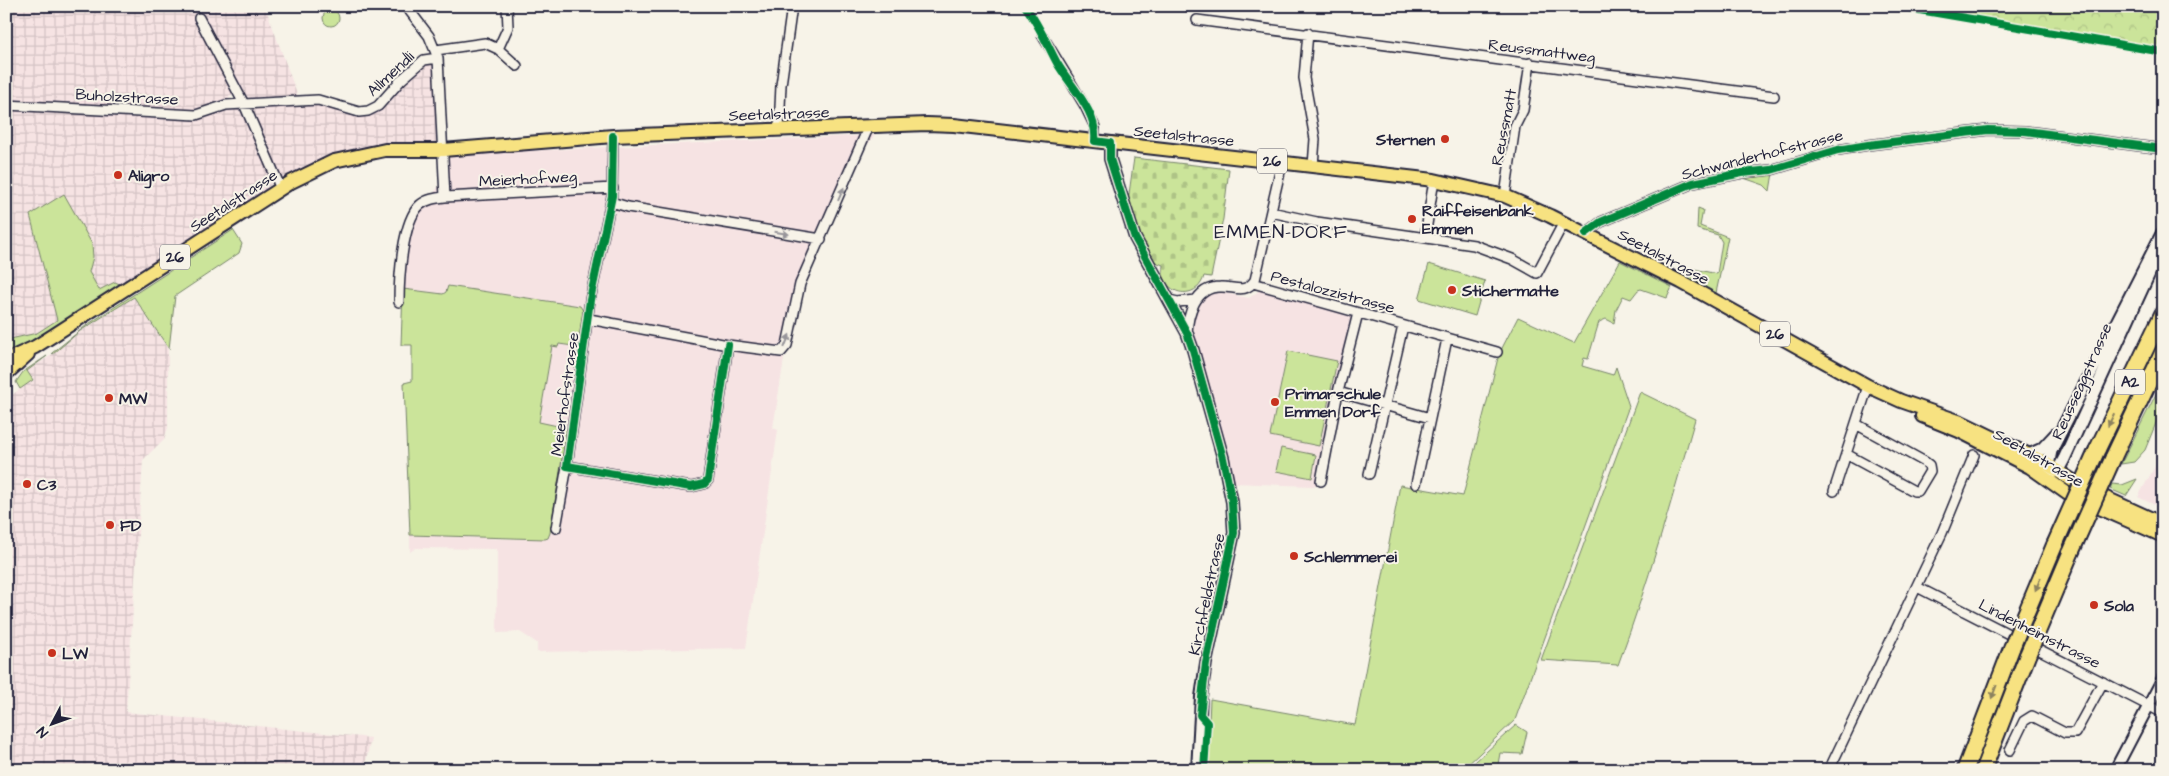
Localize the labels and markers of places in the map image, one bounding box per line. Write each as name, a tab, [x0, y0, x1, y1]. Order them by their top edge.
place label: Sternen	[1375, 129, 1435, 151]
marker: Sternen	[1439, 133, 1451, 145]
place label: Aligro	[128, 165, 170, 189]
marker: Aligro	[112, 169, 124, 181]
place label: Raiffeisenbank Emmen	[1422, 200, 1534, 240]
marker: Raiffeisenbank Emmen	[1406, 213, 1418, 225]
place label: Stichermatte	[1461, 280, 1559, 302]
marker: Stichermatte	[1446, 284, 1458, 296]
place label: Primarschule Emmen Dorf	[1285, 383, 1382, 423]
place label: MW	[119, 388, 148, 410]
marker: MW	[103, 392, 115, 404]
marker: Primarschule Emmen Dorf	[1269, 396, 1281, 408]
place label: C3	[37, 474, 57, 496]
marker: C3	[21, 478, 33, 490]
place label: FD	[120, 515, 142, 537]
marker: FD	[104, 519, 116, 531]
place label: Schlemmerei	[1303, 546, 1398, 568]
marker: Schlemmerei	[1288, 550, 1300, 562]
place label: Sola	[2103, 595, 2135, 617]
marker: Sola	[2088, 599, 2100, 611]
place label: LW	[62, 643, 89, 665]
marker: LW	[46, 647, 58, 659]

